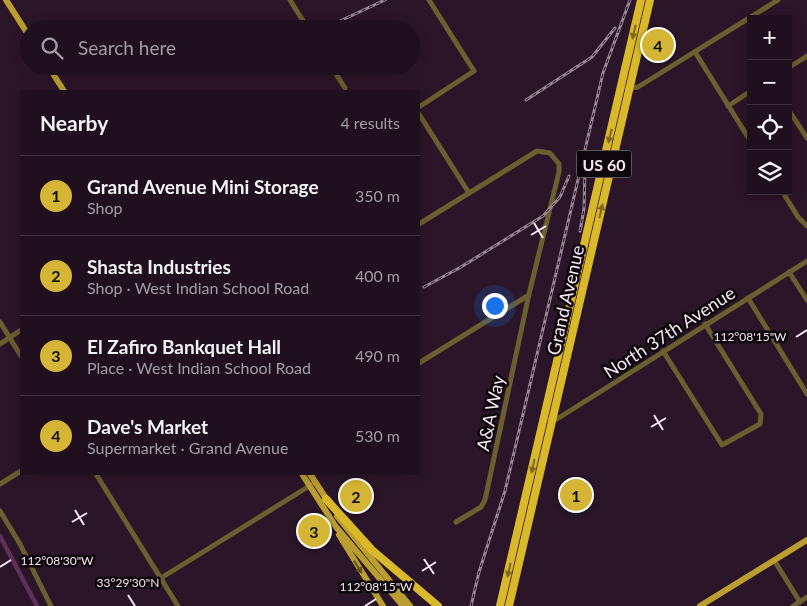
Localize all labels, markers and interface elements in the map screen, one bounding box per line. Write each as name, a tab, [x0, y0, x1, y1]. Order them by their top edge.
map controls	[747, 15, 792, 195]
button: +	[747, 15, 792, 60]
search box	[20, 20, 420, 75]
one-way arrow	[630, 24, 638, 39]
pin: 4	[642, 26, 674, 64]
icon: search	[38, 34, 66, 62]
text: Search here	[78, 36, 176, 59]
button: −	[747, 60, 792, 105]
button: locate	[747, 105, 792, 150]
text: Nearby	[40, 110, 108, 135]
text: 4 results	[340, 113, 400, 132]
one-way arrow	[606, 129, 614, 144]
road number: US 60	[576, 150, 632, 178]
button: layers	[747, 150, 792, 195]
text: Grand Avenue Mini Storage	[87, 175, 319, 198]
text: 1	[51, 186, 61, 205]
text: 350 m	[355, 186, 400, 205]
text: Shop	[87, 198, 123, 217]
one-way arrow	[597, 203, 605, 218]
street label: Grand Avenue	[542, 243, 588, 357]
text: Shasta Industries	[87, 255, 231, 278]
text: 2	[51, 266, 61, 285]
text: 400 m	[355, 266, 400, 285]
text: Shop · West Indian School Road	[87, 278, 309, 297]
street label: North 37th Avenue	[599, 281, 739, 383]
your location	[482, 293, 508, 319]
text: 112°08'15"W	[713, 329, 787, 344]
text: El Zafiro Bankquet Hall	[87, 335, 281, 358]
text: 3	[51, 346, 61, 365]
text: 490 m	[355, 346, 400, 365]
text: Place · West Indian School Road	[87, 358, 311, 377]
street label: A&A Way	[471, 372, 509, 453]
text: Dave's Market	[87, 415, 208, 438]
text: 4	[51, 426, 61, 445]
text: 530 m	[355, 426, 400, 445]
text: Supermarket · Grand Avenue	[87, 438, 288, 457]
one-way arrow	[529, 458, 537, 473]
pin: 1	[560, 476, 592, 514]
pin: 2	[340, 477, 372, 515]
pin: 3	[298, 512, 330, 550]
text: 112°08'30"W	[20, 553, 94, 568]
one-way arrow	[354, 561, 363, 574]
one-way arrow	[505, 563, 513, 578]
text: 33°29'30"N	[97, 575, 159, 590]
text: 112°08'15"W	[339, 579, 413, 594]

